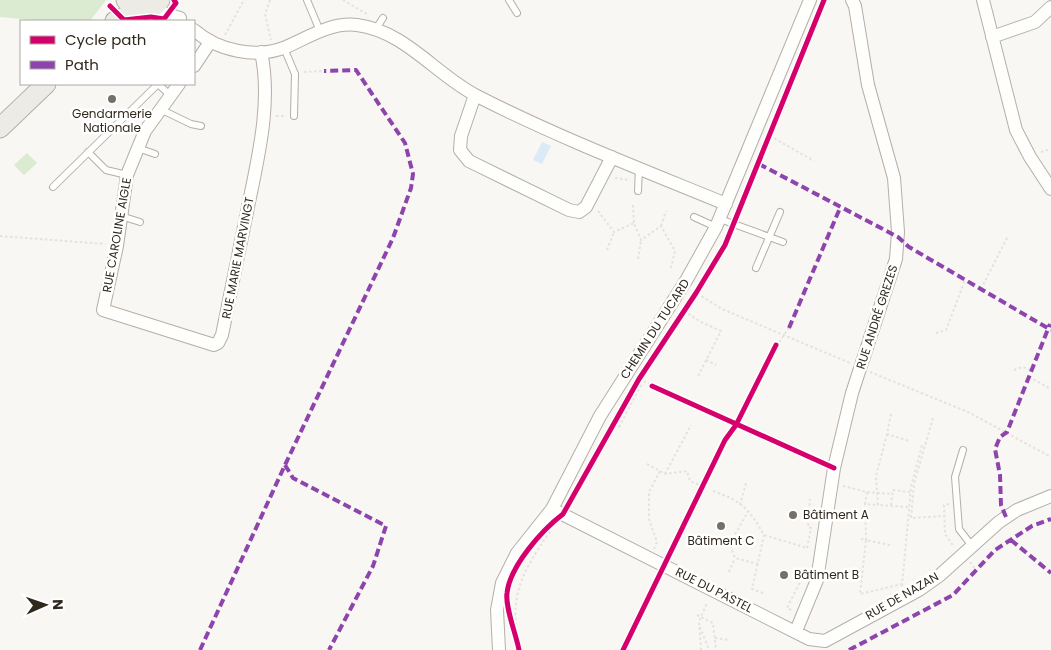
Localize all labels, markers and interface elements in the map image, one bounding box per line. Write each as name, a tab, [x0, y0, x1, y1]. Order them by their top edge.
legend	[20, 20, 195, 85]
text: Cycle path	[65, 29, 146, 50]
text: Path	[65, 54, 99, 75]
marker: Gendarmerie Nationale	[106, 93, 118, 105]
place label: Gendarmerie Nationale	[72, 105, 152, 136]
street label: RUE CAROLINE AIGLE	[98, 176, 135, 294]
street label: RUE MARIE MARVINGT	[217, 195, 258, 320]
street label: RUE ANDRÉ GREZES	[852, 262, 901, 371]
street label: CHEMIN DU TUCARD	[616, 275, 693, 382]
place label: Bâtiment A	[803, 506, 869, 523]
marker: Bâtiment A	[787, 509, 799, 521]
marker: Bâtiment C	[715, 520, 727, 532]
place label: Bâtiment C	[687, 532, 755, 549]
street label: RUE DU PASTEL	[673, 563, 756, 616]
place label: Bâtiment B	[794, 566, 859, 583]
street label: RUE DE NAZAN	[862, 568, 942, 623]
marker: Bâtiment B	[778, 569, 790, 581]
north arrow	[20, 580, 70, 630]
text: N	[48, 599, 68, 610]

